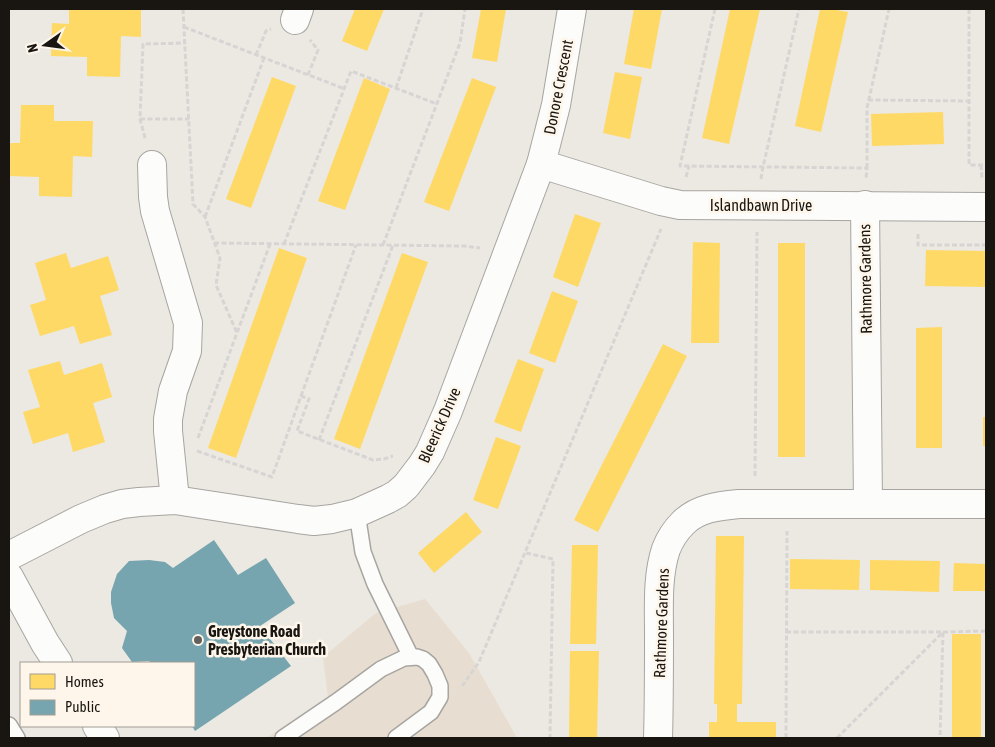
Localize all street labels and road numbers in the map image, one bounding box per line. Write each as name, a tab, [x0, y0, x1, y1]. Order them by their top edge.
street label: Donore Crescent	[540, 38, 576, 136]
street label: Islandbawn Drive	[710, 196, 812, 214]
street label: Rathmore Gardens	[855, 224, 875, 334]
street label: Bleerick Drive	[414, 384, 464, 466]
street label: Rathmore Gardens	[650, 567, 672, 678]

